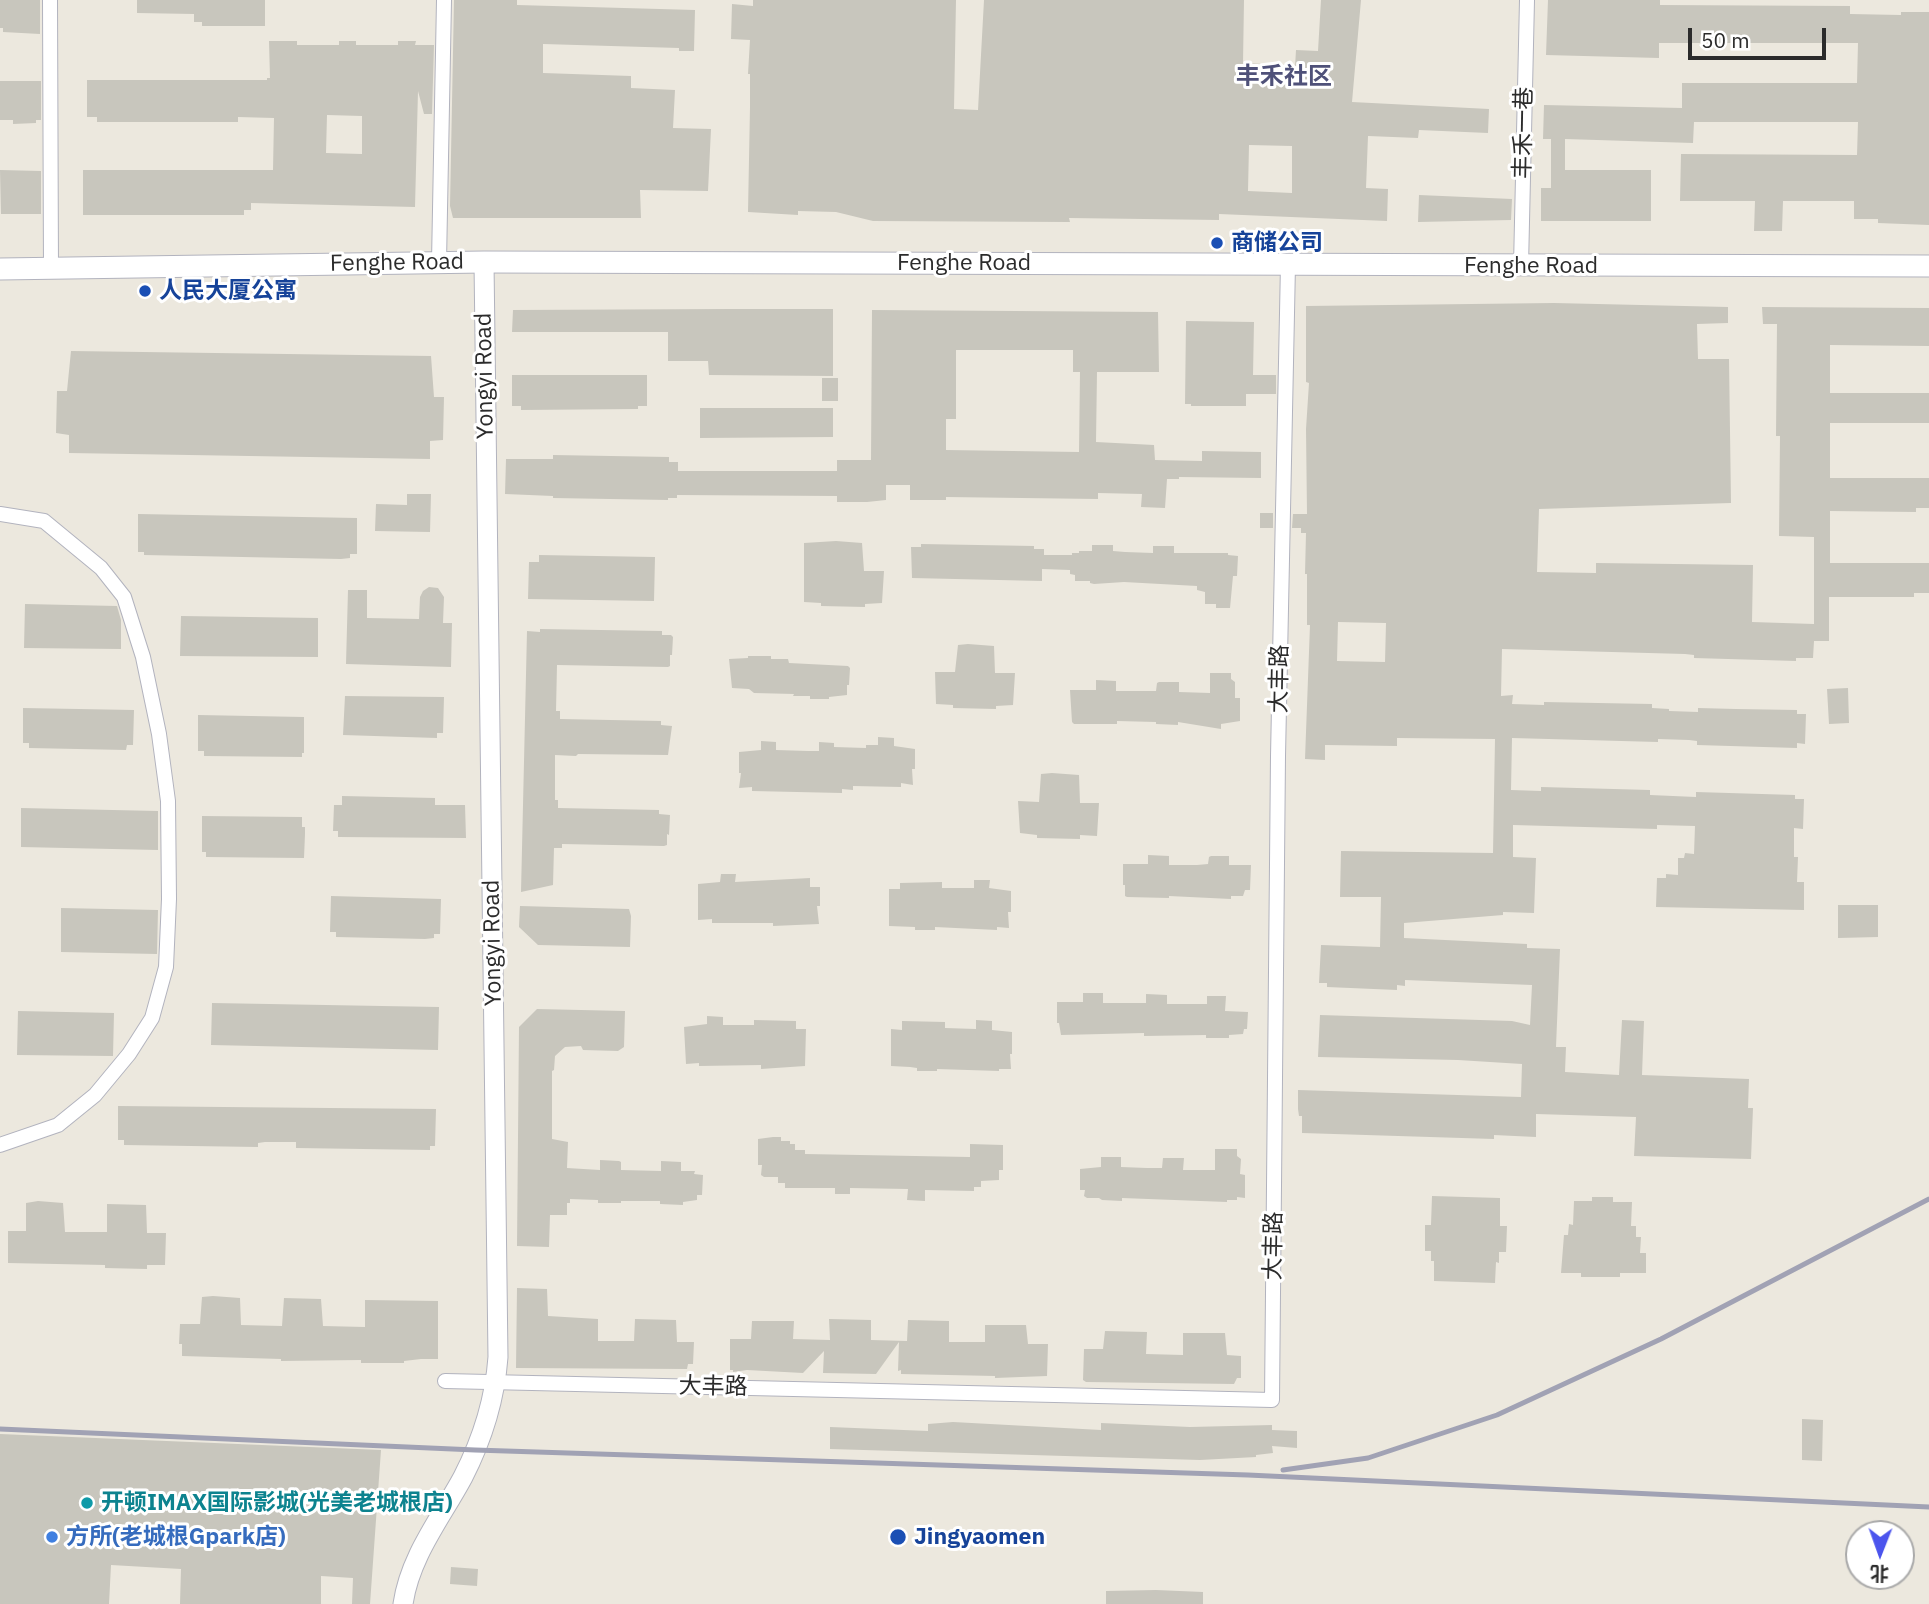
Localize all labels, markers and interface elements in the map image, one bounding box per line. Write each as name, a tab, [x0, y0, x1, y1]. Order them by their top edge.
scale bar	[1691, 14, 1829, 58]
text: 50 m	[1701, 26, 1750, 54]
district label: 丰禾社区	[1236, 63, 1332, 91]
street label: 丰禾一巷	[1509, 87, 1539, 179]
place label: 商储公司	[1231, 229, 1323, 257]
marker: 商储公司	[1209, 235, 1225, 251]
street label: Fenghe Road	[330, 248, 464, 278]
street label: Fenghe Road	[897, 249, 1031, 277]
street label: Fenghe Road	[1464, 252, 1598, 280]
place label: 人民大厦公寓	[159, 277, 297, 305]
marker: 人民大厦公寓	[137, 283, 153, 299]
street label: Yongyi Road	[470, 313, 500, 439]
street label: 大丰路	[1266, 644, 1294, 714]
street label: Yongyi Road	[478, 880, 508, 1006]
street label: 大丰路	[1260, 1211, 1288, 1281]
street label: 大丰路	[678, 1373, 748, 1401]
place label: 开顿IMAX国际影城(光美老城根店)	[101, 1489, 453, 1517]
marker: 开顿IMAX国际影城(光美老城根店)	[79, 1495, 95, 1511]
north arrow	[1845, 1520, 1915, 1590]
place label: 方所(老城根Gpark店)	[66, 1523, 286, 1551]
place label: Jingyaomen	[914, 1523, 1045, 1551]
marker: Jingyaomen	[888, 1527, 908, 1547]
marker: 方所(老城根Gpark店)	[44, 1529, 60, 1545]
text: 北	[1870, 1562, 1889, 1586]

